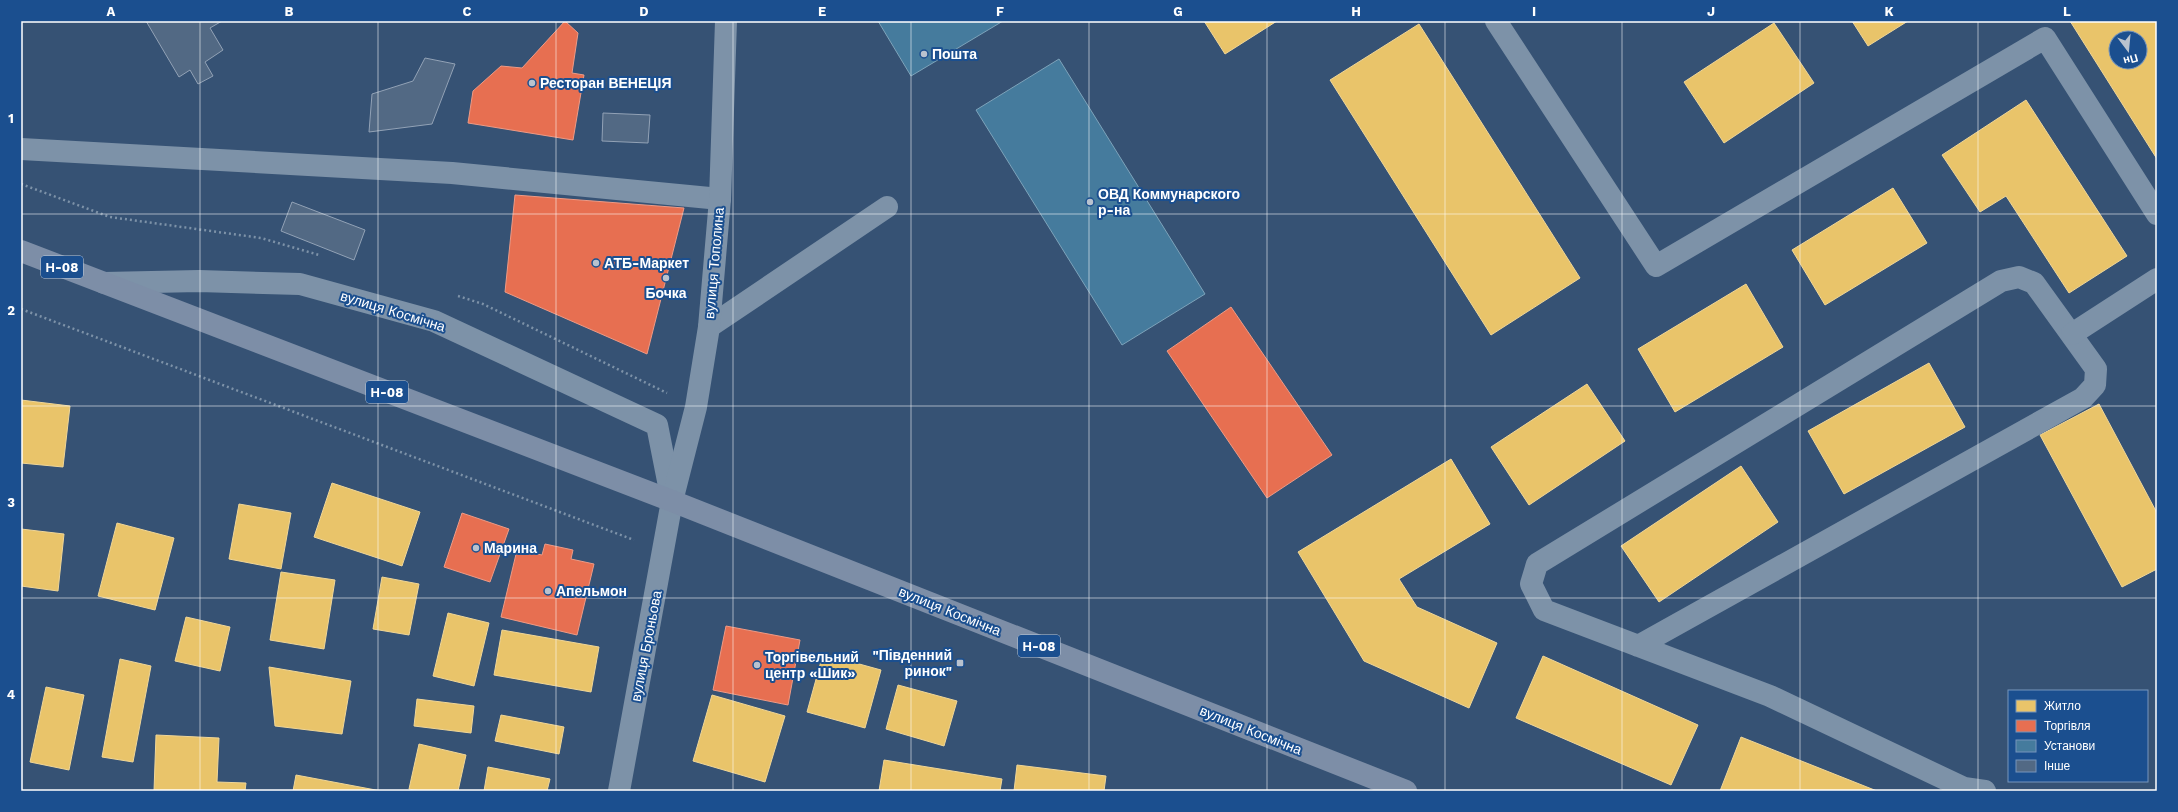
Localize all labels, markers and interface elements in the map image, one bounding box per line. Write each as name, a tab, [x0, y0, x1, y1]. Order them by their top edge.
text: A	[107, 4, 116, 19]
text: B	[285, 4, 294, 19]
text: C	[463, 4, 472, 19]
text: D	[639, 4, 649, 19]
text: E	[818, 4, 826, 19]
text: F	[996, 4, 1004, 19]
text: G	[1173, 4, 1183, 19]
text: H	[1351, 4, 1361, 19]
text: I	[1532, 4, 1536, 19]
text: J	[1707, 4, 1715, 19]
text: K	[1884, 4, 1894, 19]
text: L	[2063, 4, 2071, 19]
north arrow	[2108, 30, 2148, 70]
place label: Пошта	[932, 46, 977, 62]
marker: Пошта	[919, 49, 929, 59]
text: Пн	[2122, 51, 2139, 67]
place label: Ресторан ВЕНЕЦІЯ	[540, 75, 671, 91]
marker: Ресторан ВЕНЕЦІЯ	[527, 78, 537, 88]
text: 1	[8, 111, 14, 126]
place label: ОВД Коммунарского р-на	[1098, 186, 1240, 218]
marker: ОВД Коммунарского р-на	[1085, 197, 1095, 207]
street label: вулиця Тополина	[701, 206, 727, 319]
place label: АТБ-Маркет	[604, 255, 689, 271]
road number: Н-08	[41, 256, 83, 278]
marker: АТБ-Маркет	[591, 258, 601, 268]
marker: Бочка	[661, 273, 671, 283]
place label: Бочка	[645, 285, 687, 301]
street label: вулиця Космічна	[339, 287, 447, 335]
text: 2	[7, 303, 15, 318]
road number: Н-08	[366, 381, 408, 403]
text: 3	[7, 495, 15, 510]
place label: Марина	[484, 540, 537, 556]
marker: Марина	[471, 543, 481, 553]
place label: Апельмон	[556, 583, 627, 599]
street label: вулиця Космічна	[897, 583, 1004, 639]
marker: Апельмон	[543, 586, 553, 596]
street label: вулиця Броньова	[627, 589, 665, 703]
road number: Н-08	[1018, 635, 1060, 657]
place label: "Південний ринок"	[872, 647, 952, 679]
place label: Торгівельний центр «Шик»	[765, 649, 859, 681]
marker: "Південний ринок"	[955, 658, 965, 668]
marker: Торгівельний центр «Шик»	[752, 660, 762, 670]
text: 4	[7, 687, 16, 702]
legend	[2008, 690, 2148, 782]
text: Житло	[2044, 699, 2081, 713]
street label: вулиця Космічна	[1198, 702, 1305, 758]
text: Торгівля	[2044, 719, 2090, 733]
text: Установи	[2044, 739, 2095, 753]
text: Інше	[2044, 759, 2071, 773]

